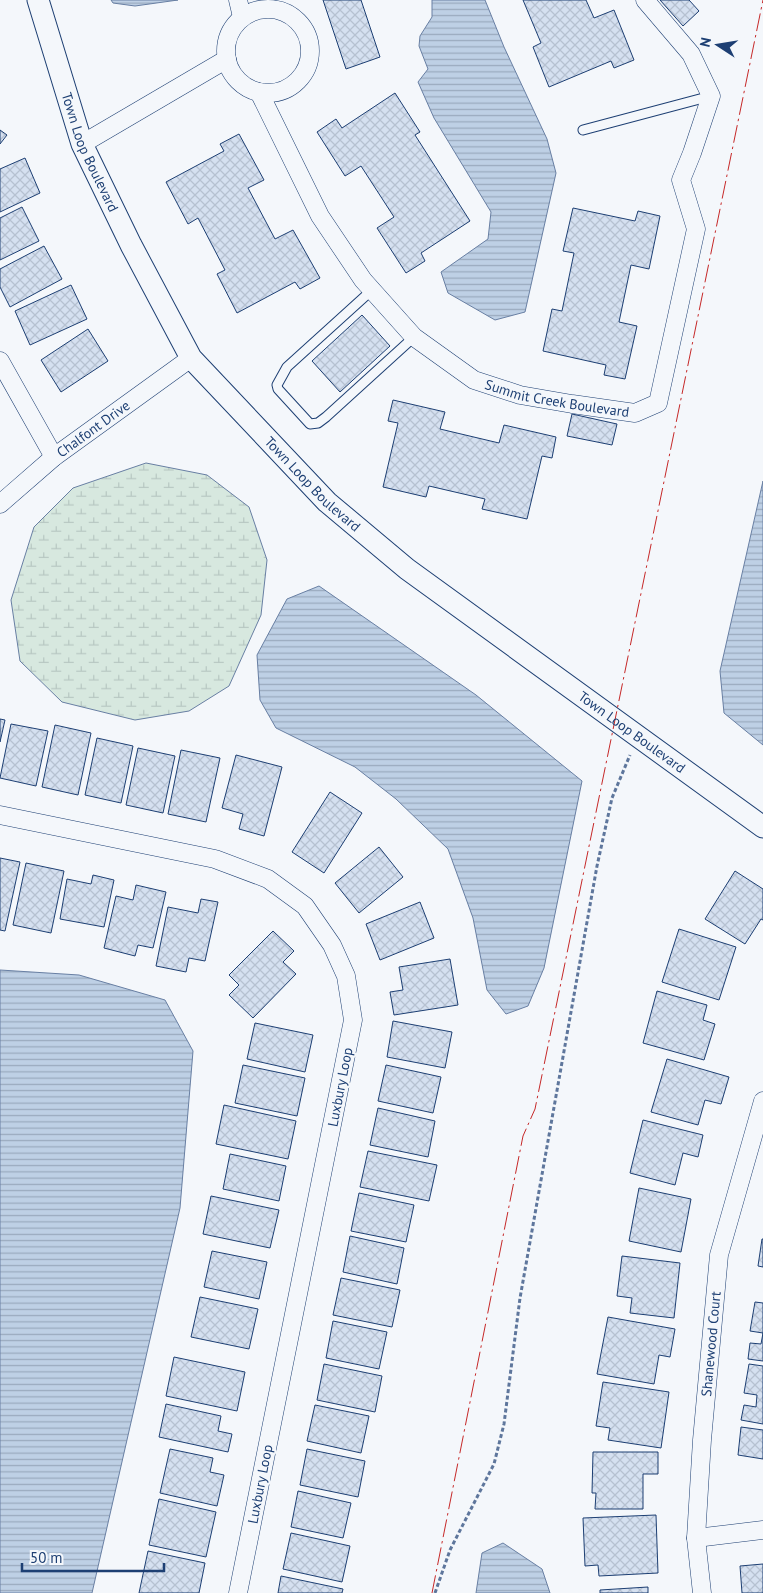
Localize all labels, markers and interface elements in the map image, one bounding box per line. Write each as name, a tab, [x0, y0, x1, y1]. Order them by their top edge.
north arrow	[693, 20, 743, 70]
text: N	[696, 36, 715, 49]
street label: Town Loop Boulevard	[58, 90, 123, 215]
street label: Summit Creek Boulevard	[483, 375, 630, 421]
street label: Chalfont Drive	[53, 396, 133, 461]
street label: Town Loop Boulevard	[261, 433, 364, 535]
street label: Town Loop Boulevard	[575, 687, 689, 777]
street label: Luxbury Loop	[324, 1046, 356, 1128]
street label: Shanewood Court	[697, 1290, 725, 1397]
street label: Luxbury Loop	[244, 1443, 276, 1525]
scale bar	[22, 1540, 165, 1572]
text: 50 m	[30, 1548, 63, 1567]

